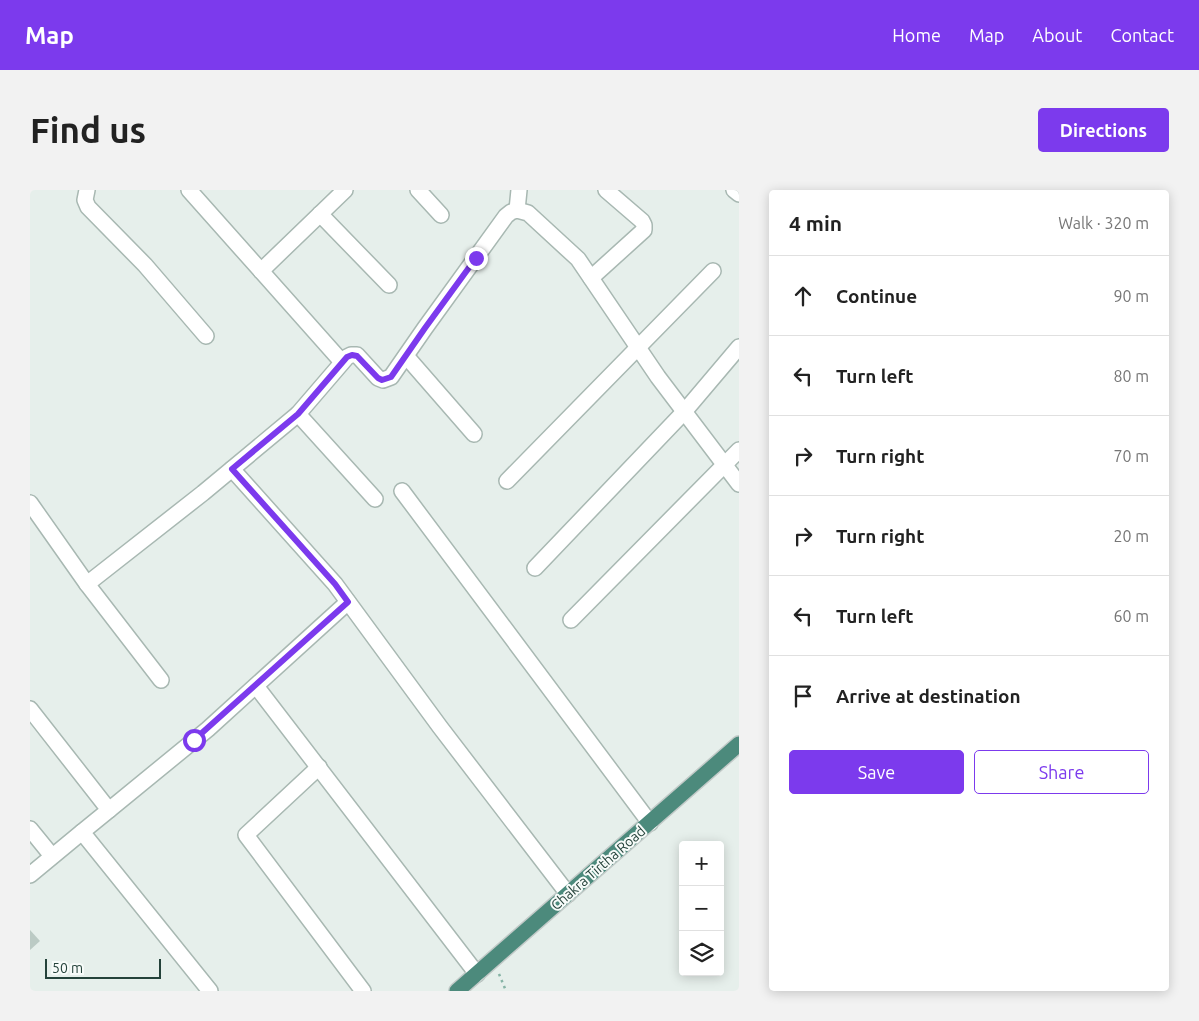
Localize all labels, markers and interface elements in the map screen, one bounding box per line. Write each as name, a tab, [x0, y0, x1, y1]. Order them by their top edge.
text: Map	[25, 22, 74, 49]
text: Home	[892, 25, 941, 45]
text: Map	[969, 25, 1004, 45]
text: About	[1032, 25, 1082, 45]
text: Contact	[1110, 25, 1174, 45]
button: Directions	[1038, 108, 1169, 152]
text: Find us	[30, 110, 146, 150]
text: 4 min	[789, 211, 842, 235]
text: Walk · 320 m	[1058, 214, 1149, 232]
route end	[465, 247, 488, 270]
icon: ahead	[789, 282, 817, 310]
text: Continue	[836, 285, 917, 307]
text: 90 m	[1113, 287, 1149, 305]
icon: left	[789, 362, 817, 390]
text: Turn left	[836, 365, 914, 387]
text: 80 m	[1113, 367, 1149, 385]
icon: right	[789, 442, 817, 470]
text: Turn right	[836, 445, 924, 467]
text: 70 m	[1113, 447, 1149, 465]
icon: right	[789, 522, 817, 550]
text: Turn right	[836, 525, 924, 547]
text: 20 m	[1113, 527, 1149, 545]
icon: left	[789, 602, 817, 630]
text: Turn left	[836, 605, 914, 627]
text: 60 m	[1113, 607, 1149, 625]
icon: arrive	[789, 682, 817, 710]
text: Arrive at destination	[836, 685, 1021, 707]
route start	[183, 729, 206, 752]
button: Save	[789, 750, 964, 794]
button: Share	[974, 750, 1149, 794]
street label: Chakra Tirtha Road	[548, 823, 648, 913]
map controls	[679, 841, 724, 976]
button: +	[679, 841, 724, 886]
button: −	[679, 886, 724, 931]
button: layers	[679, 931, 724, 976]
scale bar	[45, 956, 161, 979]
text: 50 m	[52, 960, 83, 976]

